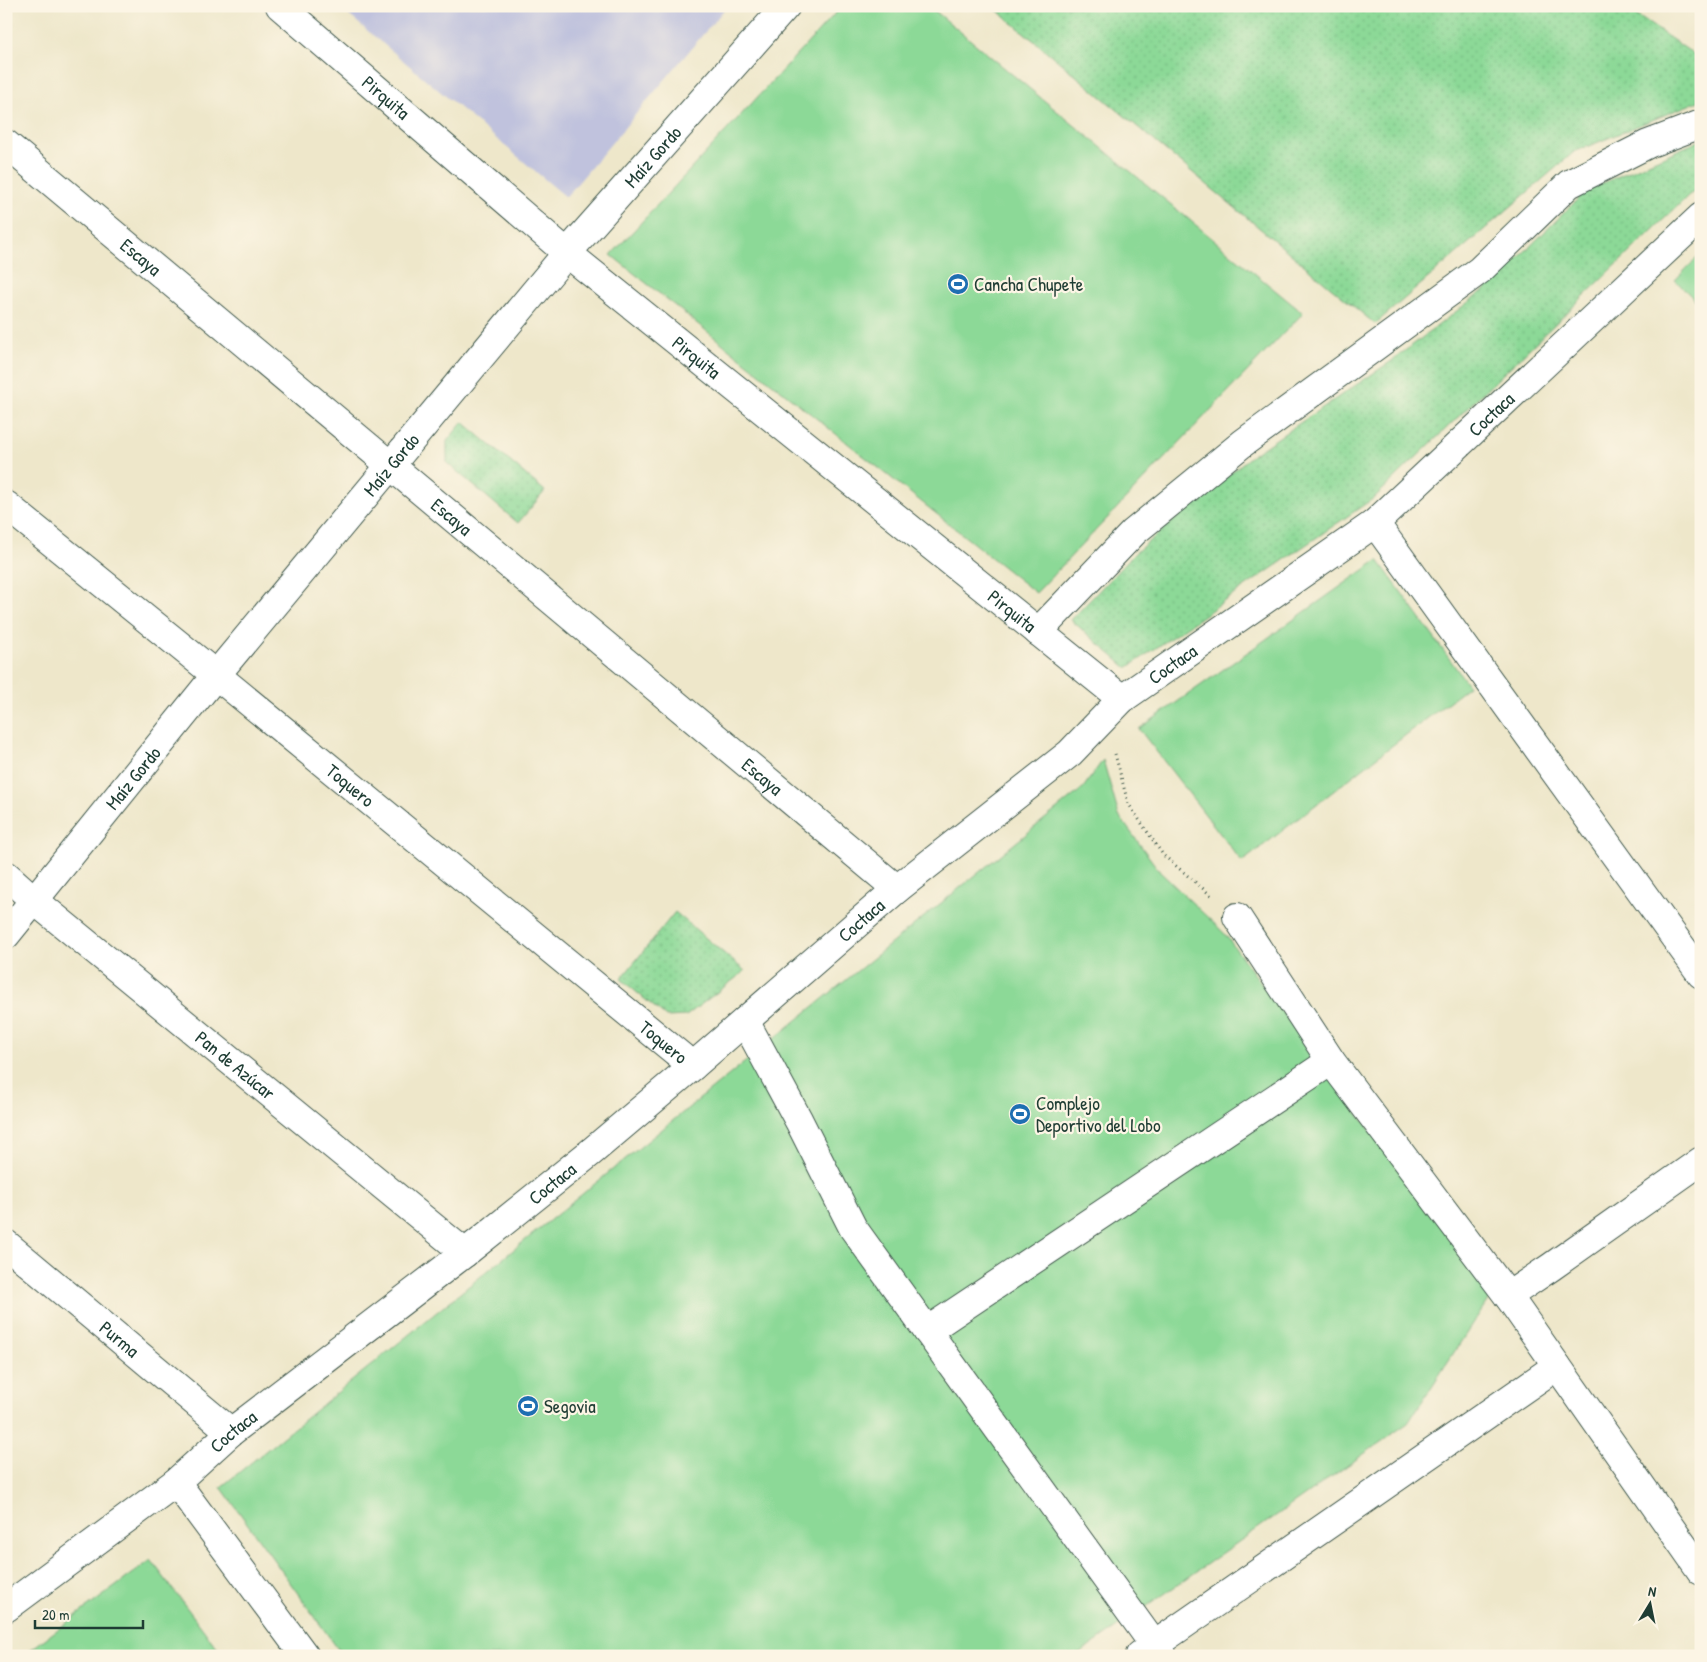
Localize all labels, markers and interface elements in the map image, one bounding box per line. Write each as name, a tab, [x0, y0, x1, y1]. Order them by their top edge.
street label: Pirquita	[357, 69, 416, 126]
street label: Maíz Gordo	[618, 120, 687, 193]
street label: Escaya	[115, 232, 167, 282]
place label: Cancha Chupete	[974, 271, 1084, 297]
sports icon: Cancha Chupete	[946, 272, 970, 296]
street label: Pirquita	[667, 330, 727, 385]
street label: Coctaca	[1462, 386, 1520, 442]
street label: Maíz Gordo	[357, 427, 425, 502]
street label: Escaya	[426, 492, 478, 542]
street label: Pirquita	[983, 583, 1043, 639]
street label: Coctaca	[1143, 637, 1203, 690]
street label: Maíz Gordo	[99, 740, 167, 815]
street label: Escaya	[736, 752, 789, 802]
street label: Toquero	[321, 758, 380, 813]
street label: Coctaca	[832, 892, 891, 948]
street label: Toquero	[634, 1014, 694, 1070]
street label: Pan de Azúcar	[190, 1025, 281, 1106]
place label: Complejo Deportivo del Lobo	[1036, 1090, 1161, 1138]
sports icon: Complejo Deportivo del Lobo	[1008, 1102, 1032, 1126]
street label: Coctaca	[523, 1156, 582, 1210]
street label: Purma	[94, 1315, 145, 1363]
place label: Segovia	[544, 1393, 596, 1419]
sports icon: Segovia	[516, 1394, 540, 1418]
street label: Coctaca	[204, 1404, 263, 1458]
north arrow	[1624, 1580, 1674, 1630]
text: N	[1647, 1581, 1658, 1601]
scale bar	[35, 1597, 142, 1629]
text: 20 m	[42, 1604, 69, 1625]

